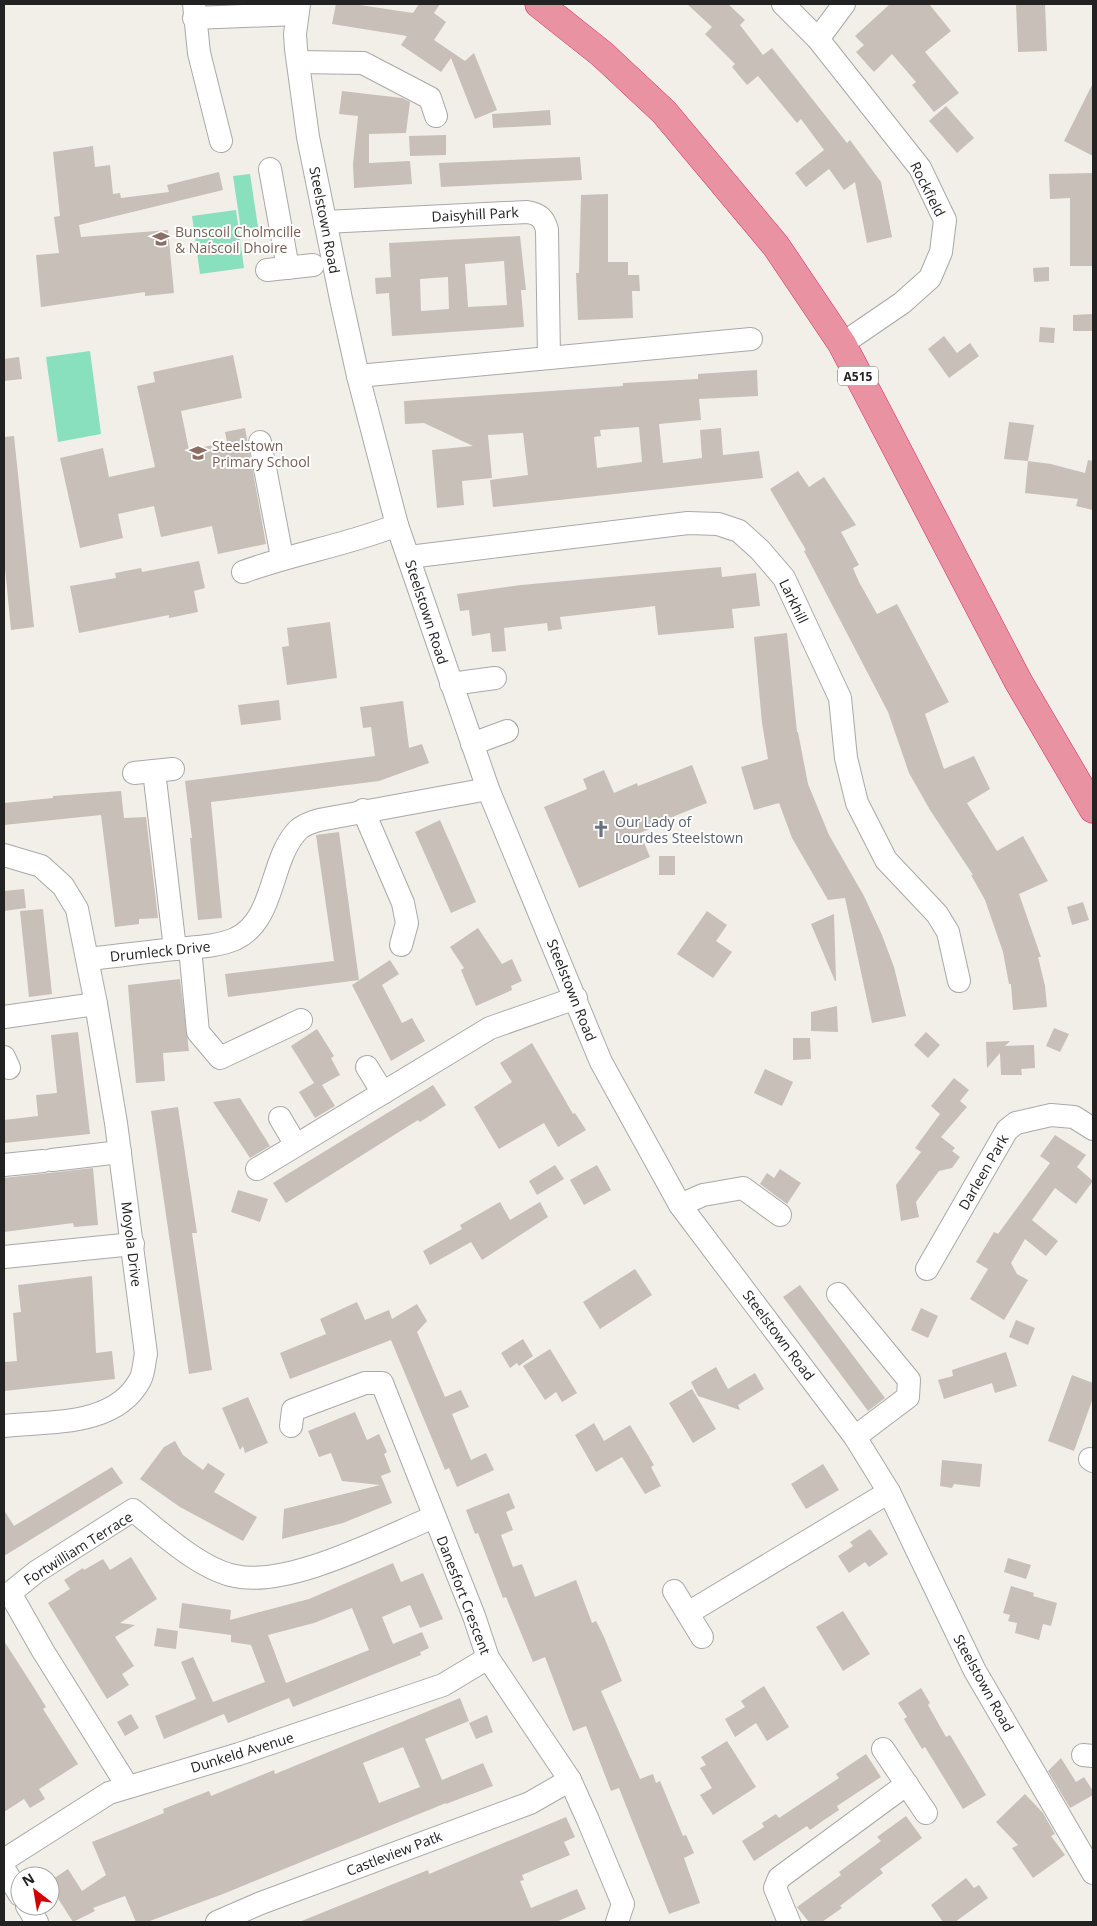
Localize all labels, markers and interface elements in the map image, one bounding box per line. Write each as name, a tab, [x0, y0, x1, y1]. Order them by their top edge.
street label: Rockfield	[906, 158, 950, 220]
street label: Steelstown Road	[305, 165, 345, 275]
street label: Daisyhill Park	[431, 202, 520, 226]
place label: Bunscoil Cholmcille & Naíscoil Dhoire	[175, 222, 301, 257]
school or university icon: Bunscoil Cholmcille & Naíscoil Dhoire	[151, 229, 171, 249]
road number: A515	[838, 366, 878, 386]
place label: Steelstown Primary School	[212, 436, 310, 471]
school or university icon: Steelstown Primary School	[188, 443, 208, 463]
street label: Steelstown Road	[401, 557, 453, 667]
street label: Larkhill	[775, 576, 813, 626]
place label: Our Lady of Lourdes Steelstown	[615, 812, 743, 847]
church icon: Our Lady of Lourdes Steelstown	[591, 819, 611, 839]
street label: Drumleck Drive	[109, 936, 211, 966]
street label: Steelstown Road	[543, 936, 601, 1044]
street label: Darleen Park	[954, 1130, 1013, 1213]
street label: Moyola Drive	[117, 1200, 147, 1288]
street label: Steelstown Road	[739, 1286, 819, 1384]
street label: Fortwilliam Terrace	[20, 1507, 136, 1589]
street label: Danesfort Crescent	[433, 1533, 495, 1657]
street label: Steelstown Road	[949, 1631, 1019, 1735]
street label: Dunkeld Avenue	[188, 1727, 296, 1777]
street label: Castleview Patk	[343, 1826, 445, 1880]
north arrow	[10, 1866, 60, 1916]
text: N	[18, 1868, 38, 1891]

